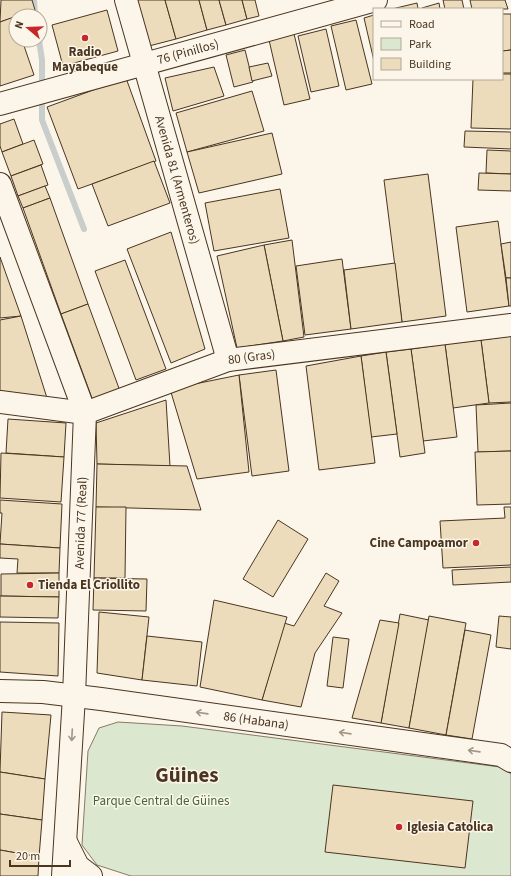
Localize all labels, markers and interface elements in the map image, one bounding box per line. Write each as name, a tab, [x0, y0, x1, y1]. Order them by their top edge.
north arrow	[8, 8, 48, 48]
legend	[373, 8, 503, 80]
text: Road	[409, 16, 435, 33]
text: N	[11, 19, 27, 31]
marker: Radio Mayabeque	[80, 33, 90, 43]
street label: 76 (Pinillos)	[155, 35, 221, 69]
text: Park	[409, 36, 431, 53]
place label: Radio Mayabeque	[52, 43, 118, 76]
text: Building	[409, 56, 451, 73]
street label: Avenida 81 (Armenteros)	[150, 113, 204, 246]
street label: 80 (Gras)	[227, 345, 276, 369]
street label: Avenida 77 (Real)	[70, 476, 92, 570]
place label: Cine Campoamor	[370, 534, 469, 552]
marker: Cine Campoamor	[471, 538, 481, 548]
place label: Tienda El Criollito	[38, 576, 140, 594]
marker: Tienda El Criollito	[25, 580, 35, 590]
street label: 86 (Habana)	[222, 707, 290, 734]
one-way arrow	[196, 709, 209, 717]
one-way arrow	[68, 728, 76, 741]
one-way arrow	[339, 729, 352, 737]
one-way arrow	[467, 747, 480, 755]
district label: Güines	[155, 760, 219, 790]
park label: Parque Central de Güines	[93, 792, 230, 810]
place label: Iglesia Catolica	[407, 818, 494, 836]
marker: Iglesia Catolica	[394, 822, 404, 832]
scale bar	[10, 842, 70, 868]
text: 20 m	[16, 848, 40, 865]

